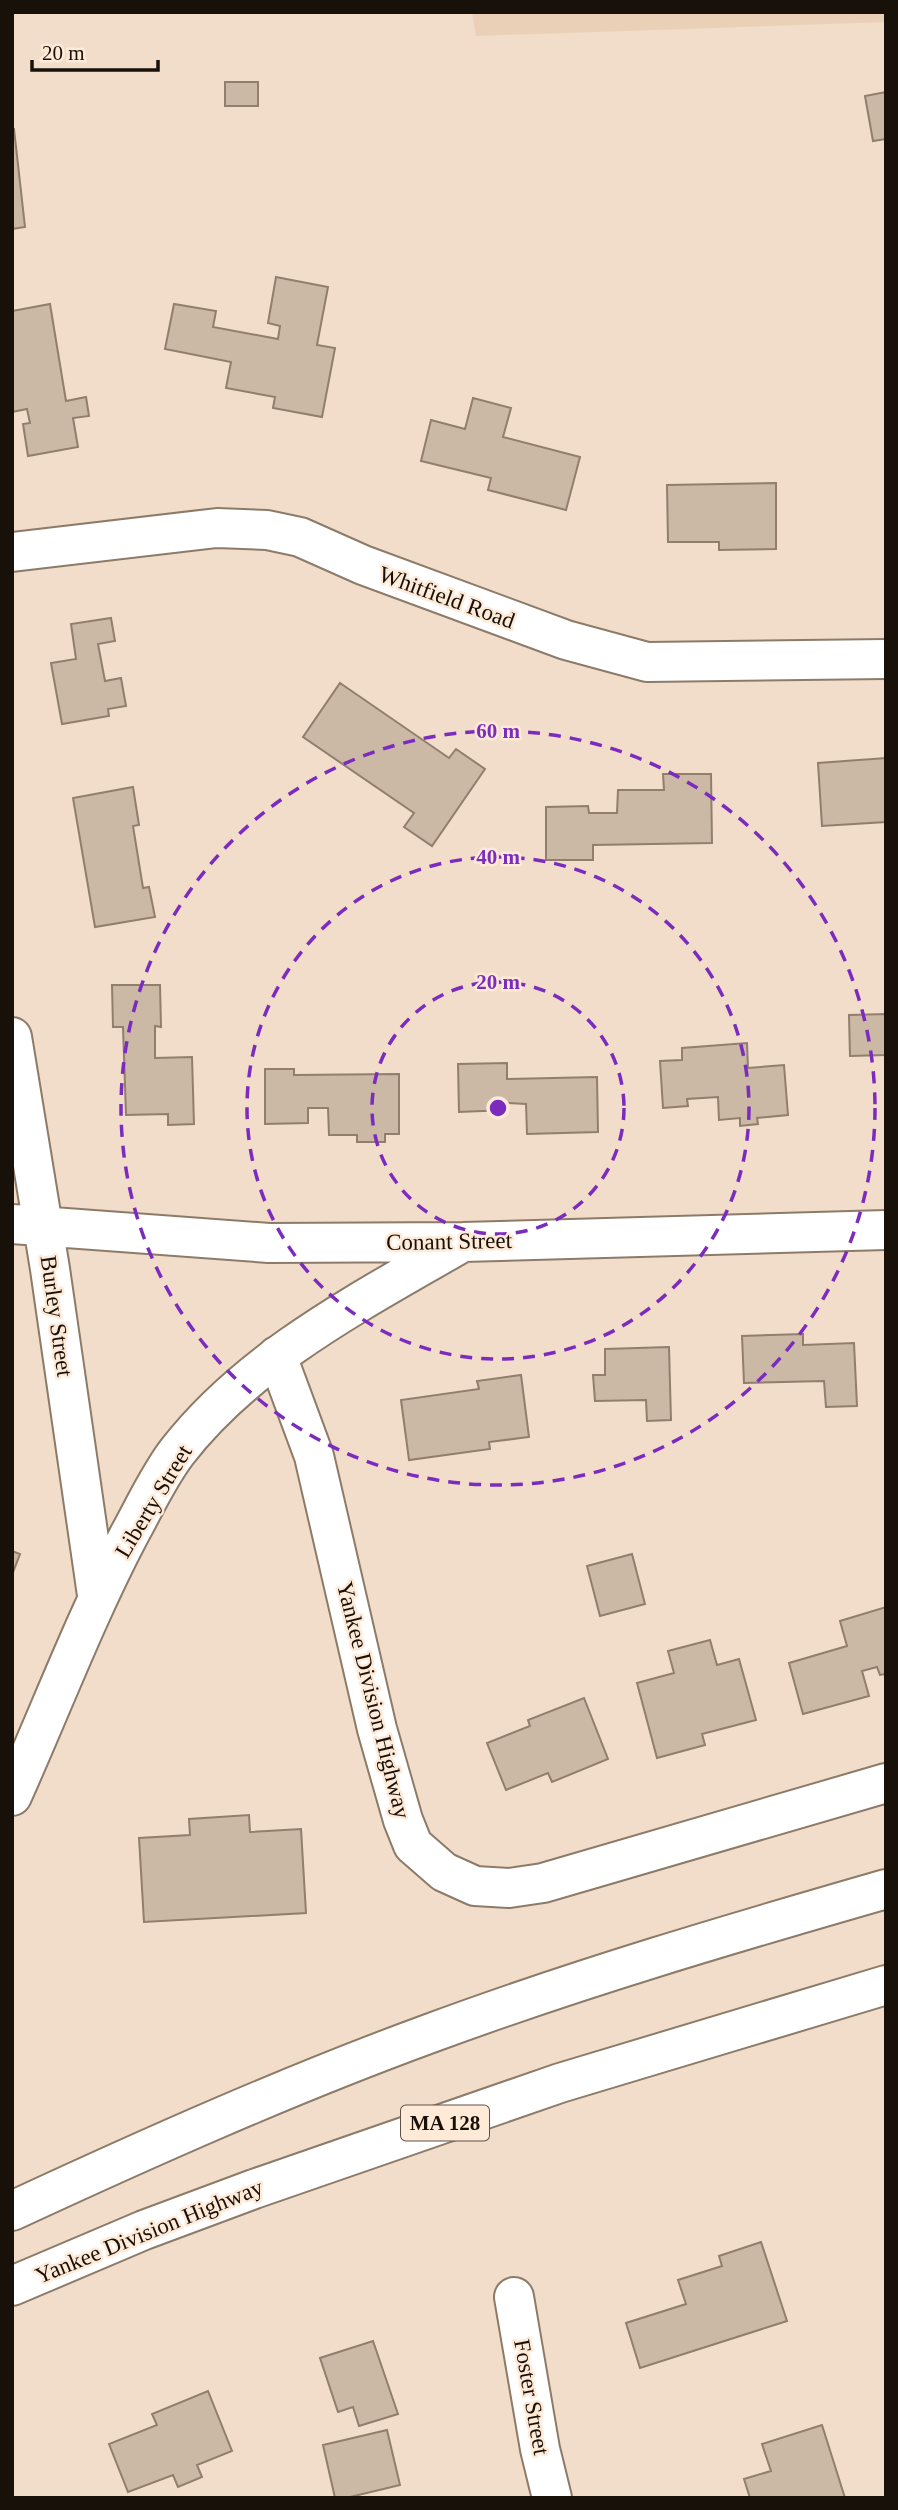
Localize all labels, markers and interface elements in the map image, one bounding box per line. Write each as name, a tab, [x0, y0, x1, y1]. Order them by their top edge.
scale bar	[32, 28, 158, 72]
text: 20 m	[42, 41, 85, 65]
street label: Whitfield Road	[376, 561, 518, 634]
text: 60 m	[476, 719, 520, 743]
text: 40 m	[476, 845, 520, 869]
text: 20 m	[476, 970, 520, 994]
centre of rings	[486, 1096, 510, 1120]
street label: Conant Street	[386, 1228, 513, 1255]
street label: Burley Street	[36, 1254, 77, 1379]
street label: Liberty Street	[110, 1440, 197, 1562]
street label: Yankee Division Highway	[332, 1579, 415, 1822]
road number: MA 128	[401, 2106, 489, 2140]
street label: Yankee Division Highway	[32, 2174, 267, 2289]
street label: Foster Street	[509, 2337, 554, 2457]

